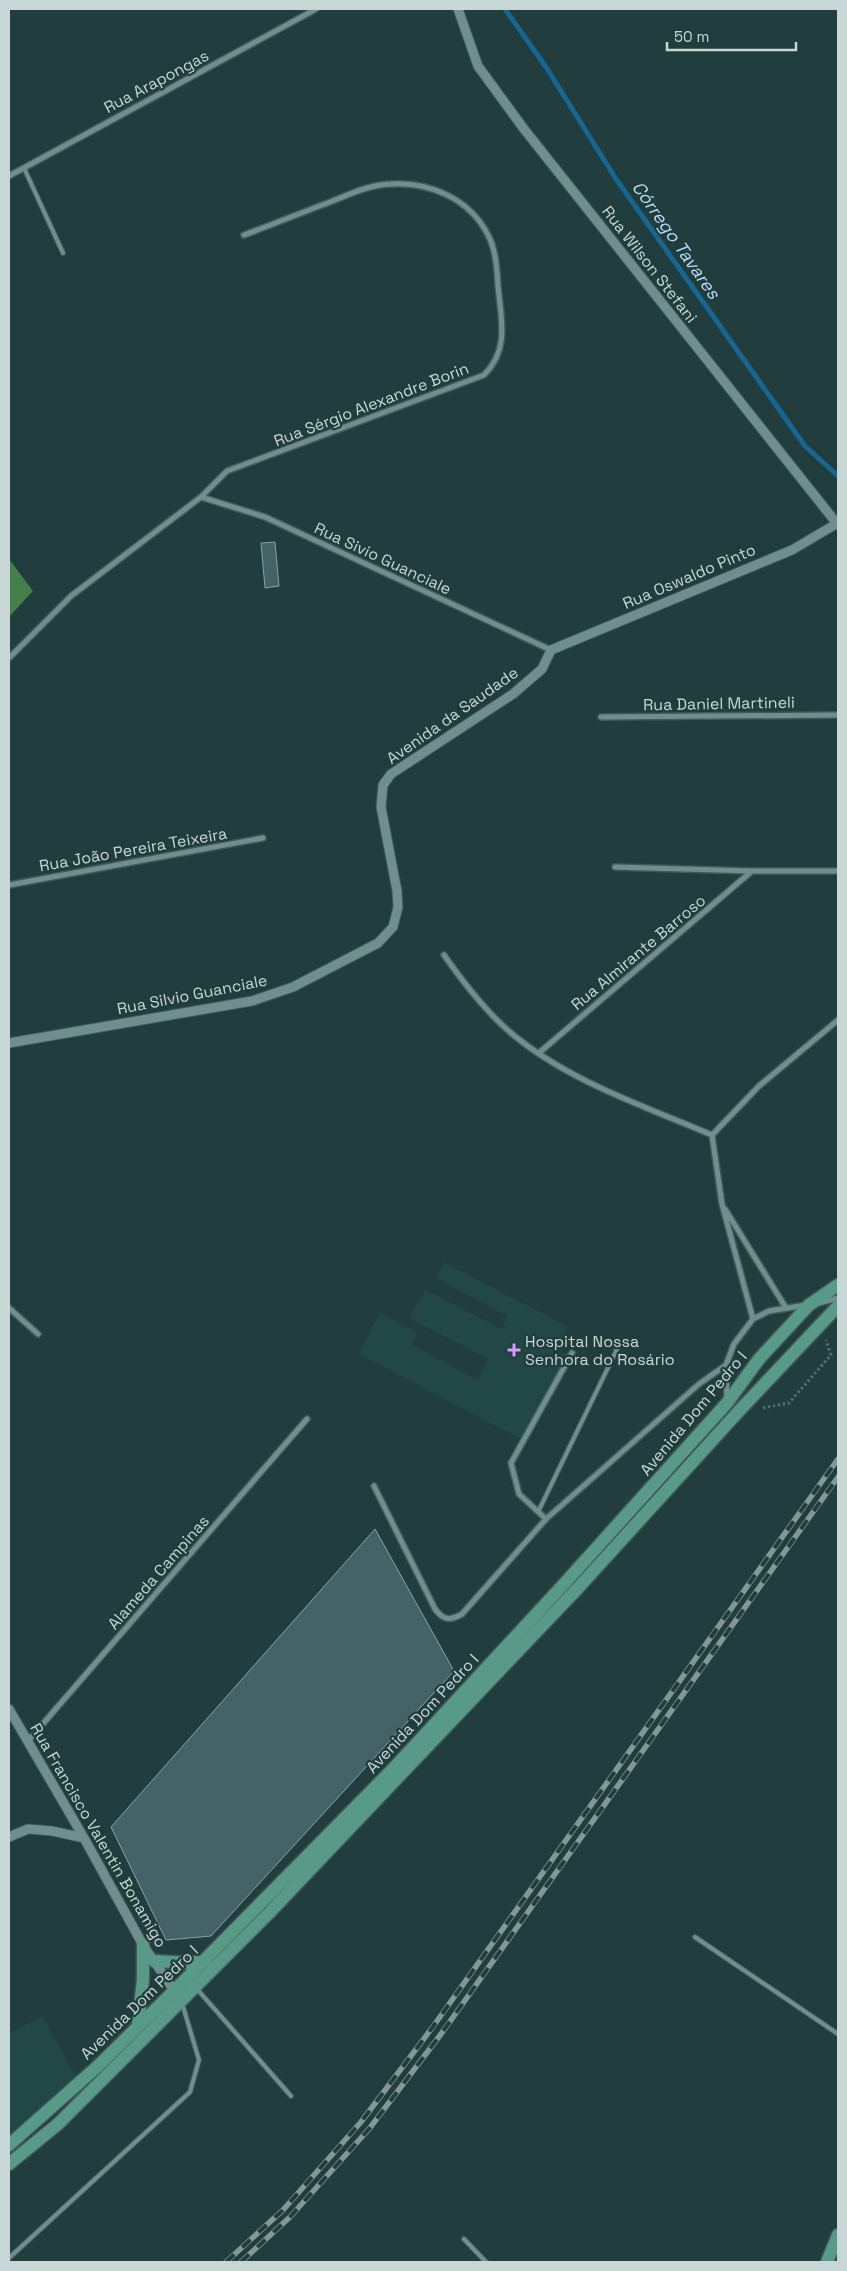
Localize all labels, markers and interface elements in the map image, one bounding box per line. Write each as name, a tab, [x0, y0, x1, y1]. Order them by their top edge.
scale bar	[667, 20, 796, 52]
text: 50 m	[674, 27, 709, 46]
street label: Rua Arapongas	[100, 45, 212, 118]
water label: Córrego Tavares	[627, 176, 726, 304]
street label: Rua Wilson Stefani	[597, 201, 702, 327]
street label: Rua Sérgio Alexandre Borin	[271, 358, 472, 451]
street label: Rua Sivio Guanciale	[311, 517, 455, 599]
street label: Rua Oswaldo Pinto	[620, 539, 759, 614]
street label: Avenida da Saudade	[382, 662, 522, 769]
street label: Rua Daniel Martineli	[643, 692, 795, 715]
street label: Rua João Pereira Teixeira	[38, 823, 229, 876]
street label: Rua Almirante Barroso	[567, 890, 710, 1015]
street label: Rua Silvio Guanciale	[115, 970, 269, 1019]
place label: Hospital Nossa Senhora do Rosário	[525, 1331, 675, 1370]
marker: Hospital Nossa Senhora do Rosário	[507, 1343, 521, 1357]
street label: Avenida Dom Pedro I	[635, 1347, 752, 1480]
street label: Alameda Campinas	[103, 1511, 214, 1634]
street label: Avenida Dom Pedro I	[361, 1649, 483, 1778]
street label: Rua Francisco Valentin Bonamigo	[25, 1719, 172, 1951]
street label: Avenida Dom Pedro I	[76, 1941, 203, 2064]

